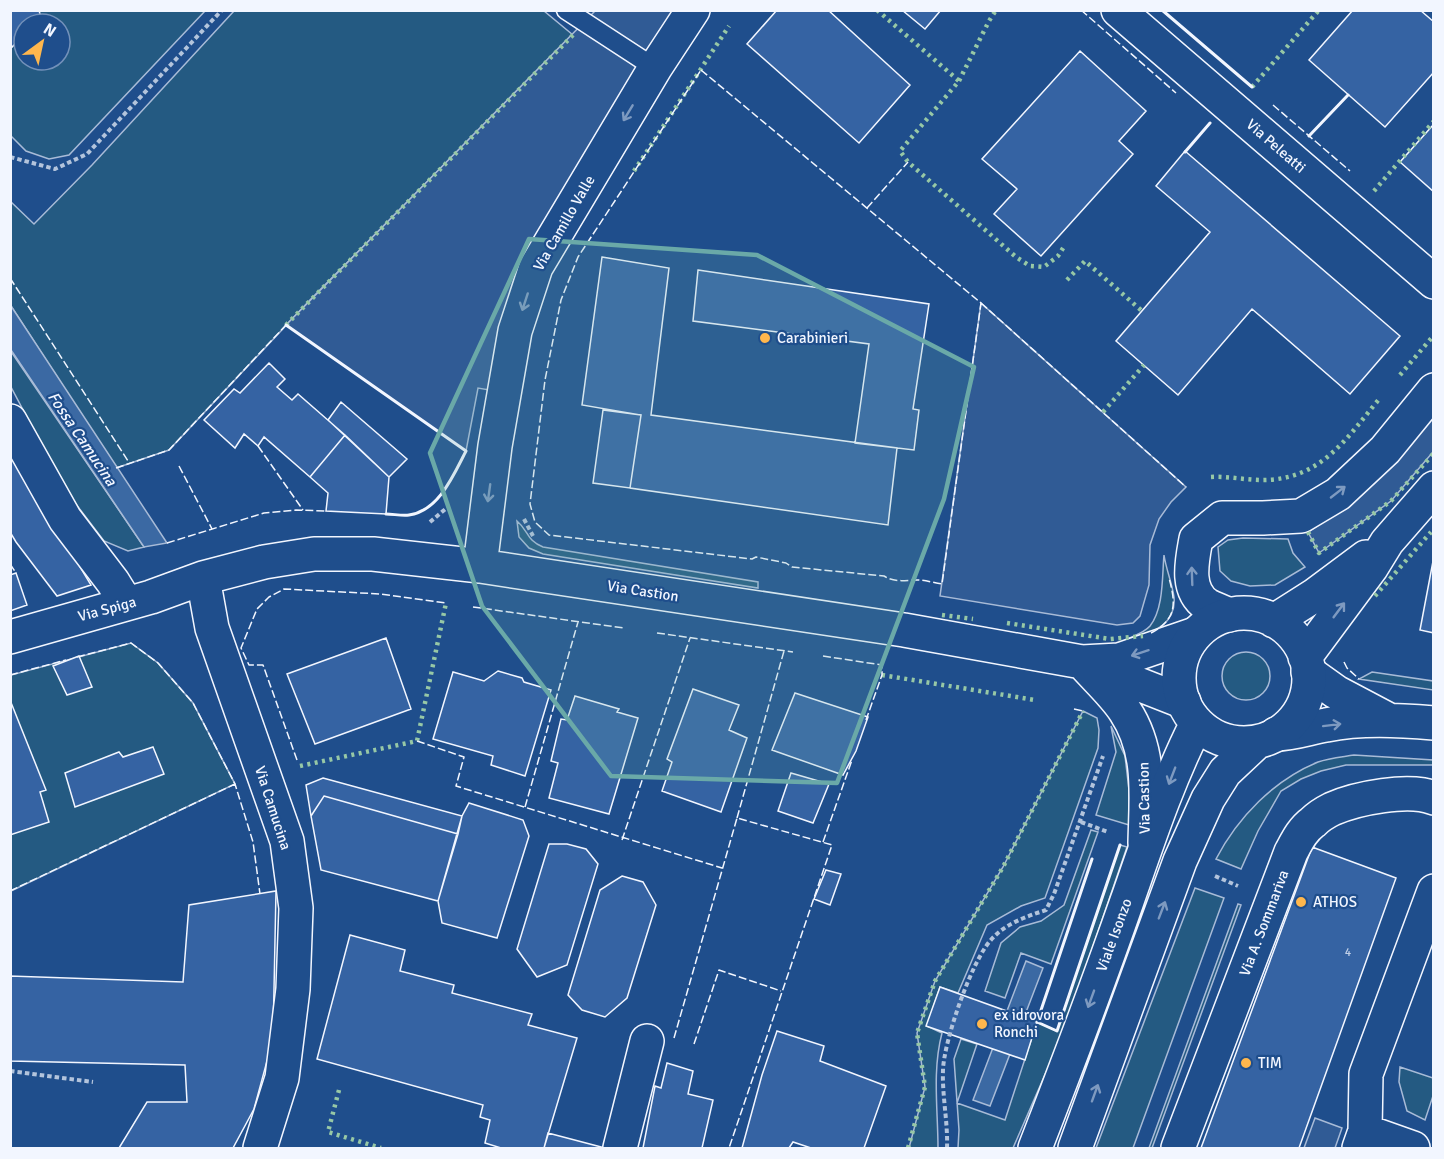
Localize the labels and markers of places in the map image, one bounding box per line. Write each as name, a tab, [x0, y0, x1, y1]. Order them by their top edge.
place label: Carabinieri	[777, 329, 848, 347]
marker: Carabinieri	[758, 331, 772, 345]
place label: ATHOS	[1313, 893, 1357, 911]
marker: ATHOS	[1294, 895, 1308, 909]
place label: ex idrovora Ronchi	[994, 1006, 1064, 1041]
marker: ex idrovora Ronchi	[975, 1017, 989, 1031]
place label: TIM	[1258, 1054, 1282, 1072]
marker: TIM	[1239, 1056, 1253, 1070]

